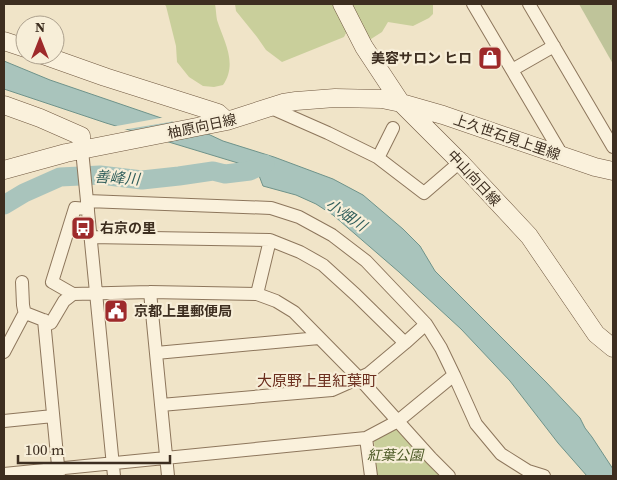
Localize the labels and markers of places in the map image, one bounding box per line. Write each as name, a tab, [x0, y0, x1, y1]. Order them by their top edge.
shop icon: 美容サロン ヒロ	[477, 45, 503, 71]
place label: 美容サロン ヒロ	[371, 48, 472, 68]
bus stop icon: 右京の里	[70, 215, 96, 241]
place label: 右京の里	[100, 218, 156, 238]
public building icon: 京都上里郵便局	[103, 298, 129, 324]
place label: 京都上里郵便局	[134, 301, 232, 321]

